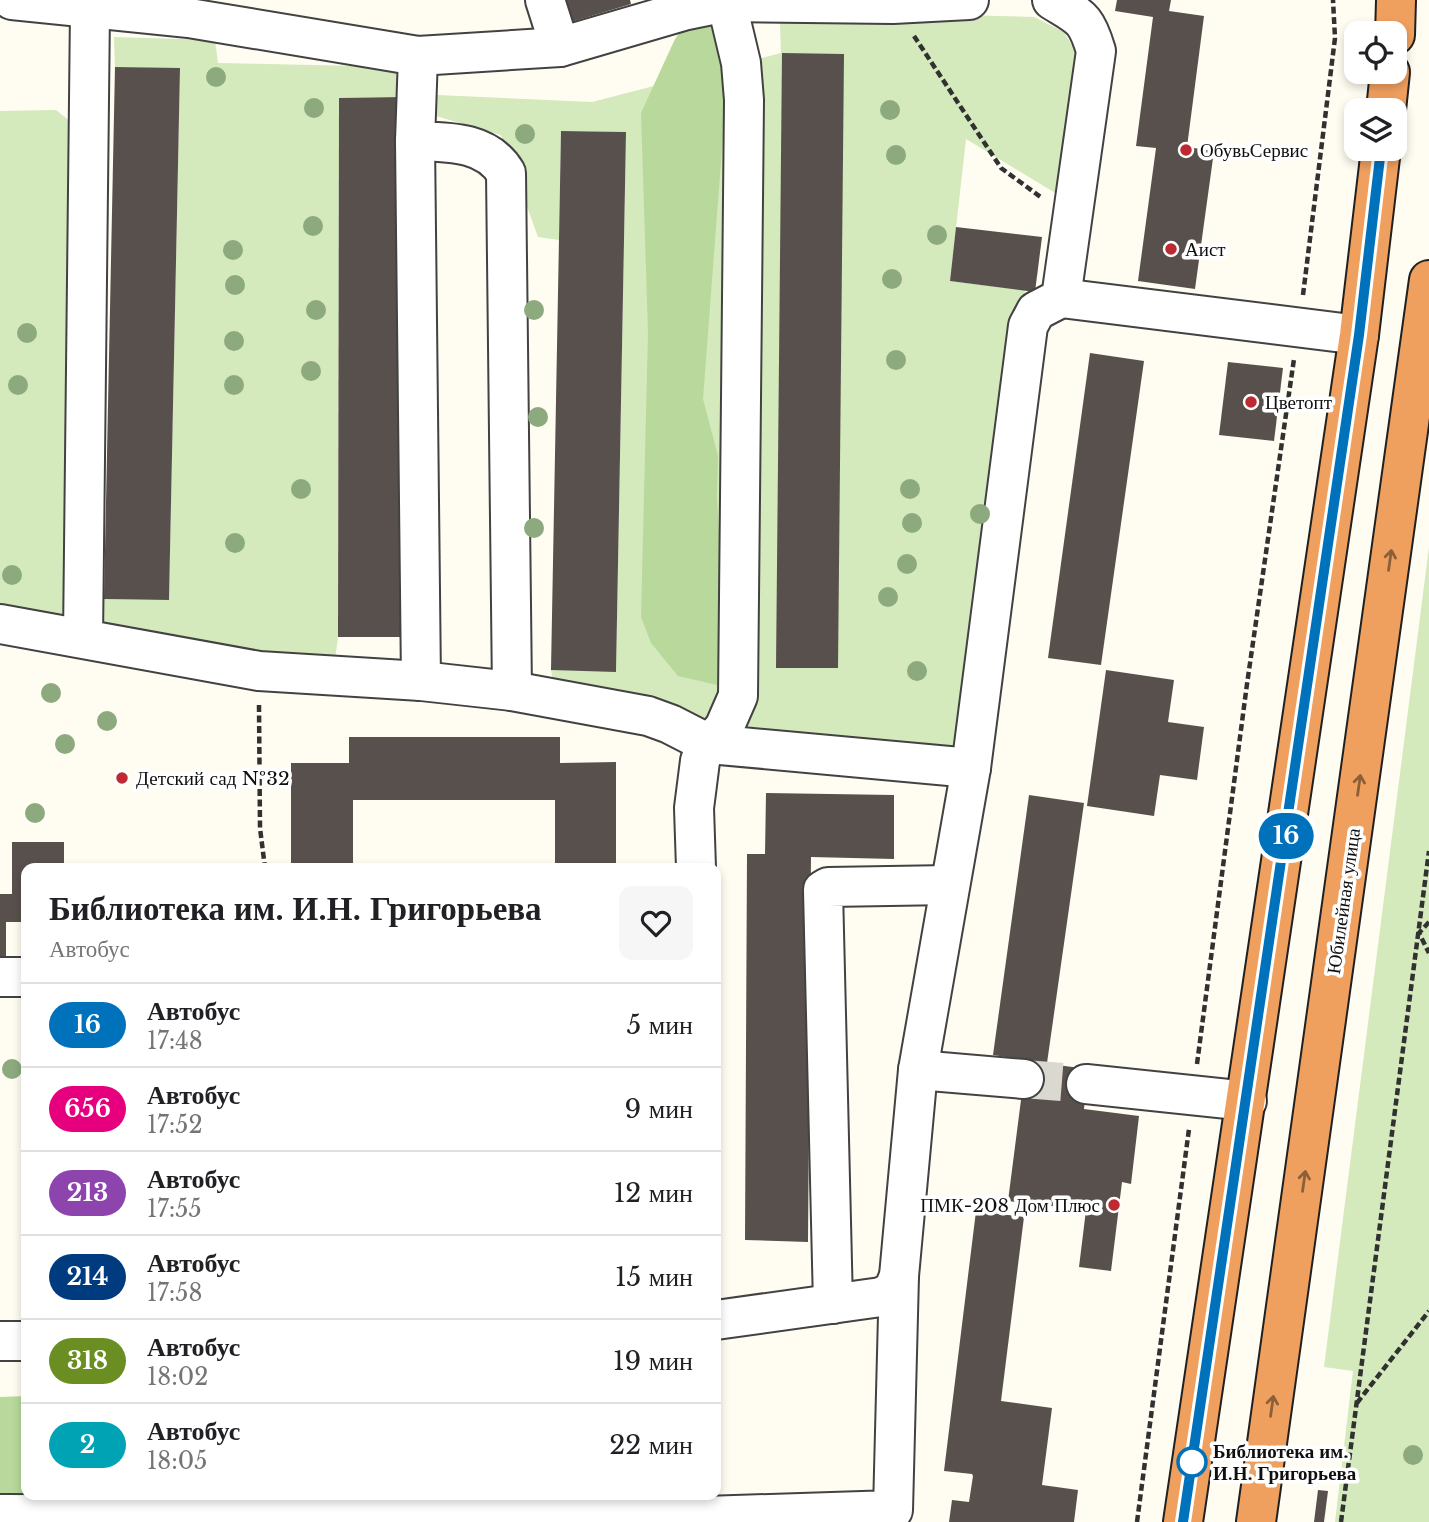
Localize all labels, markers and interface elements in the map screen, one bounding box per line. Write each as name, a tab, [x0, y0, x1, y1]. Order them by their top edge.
map controls	[1344, 21, 1407, 161]
button: locate	[1344, 21, 1407, 84]
button: layers	[1344, 98, 1407, 161]
place label: ОбувьСервис	[1200, 139, 1308, 162]
marker: ОбувьСервис	[1178, 142, 1194, 158]
place label: Аист	[1185, 238, 1226, 261]
marker: Аист	[1163, 241, 1179, 257]
place label: Цветопт	[1265, 391, 1333, 414]
marker: Цветопт	[1243, 394, 1259, 410]
one-way arrow	[1384, 549, 1397, 572]
place label: Детский сад №32	[136, 767, 290, 790]
marker: Детский сад №32	[114, 770, 130, 786]
one-way arrow	[1352, 774, 1365, 797]
line badge: 16	[1254, 813, 1318, 859]
text: 16	[1273, 821, 1299, 850]
street label: Юбилейная улица	[1322, 826, 1365, 976]
button: heart	[619, 886, 693, 960]
text: Библиотека им. И.Н. Григорьева	[49, 888, 542, 929]
text: Автобус	[49, 935, 130, 963]
text: Автобус	[147, 995, 240, 1027]
text: 5 мин	[626, 1009, 693, 1041]
text: 16	[74, 1010, 101, 1039]
text: 17:48	[147, 1027, 203, 1055]
text: Автобус	[147, 1079, 240, 1111]
text: 9 мин	[625, 1093, 693, 1125]
text: 656	[64, 1094, 111, 1123]
text: 17:52	[147, 1111, 203, 1139]
text: Автобус	[147, 1163, 240, 1195]
one-way arrow	[1297, 1170, 1310, 1192]
text: 12 мин	[614, 1177, 693, 1209]
text: 213	[67, 1178, 108, 1207]
place label: ПМК-208 Дом Плюс	[920, 1194, 1100, 1217]
text: 17:55	[147, 1195, 202, 1223]
marker: ПМК-208 Дом Плюс	[1106, 1197, 1122, 1213]
text: Автобус	[147, 1247, 240, 1279]
text: 15 мин	[615, 1261, 693, 1293]
text: 214	[66, 1262, 109, 1291]
text: 17:58	[147, 1279, 202, 1307]
text: Автобус	[147, 1331, 240, 1363]
text: 19 мин	[613, 1345, 693, 1377]
text: 318	[67, 1346, 108, 1375]
text: 18:02	[147, 1363, 208, 1391]
one-way arrow	[1266, 1395, 1279, 1418]
text: Автобус	[147, 1415, 240, 1447]
text: 22 мин	[609, 1429, 693, 1461]
text: 2	[80, 1430, 95, 1459]
place label: Библиотека им. И.Н. Григорьева	[1213, 1440, 1357, 1485]
text: 18:05	[147, 1447, 207, 1475]
marker: Библиотека им. И.Н. Григорьева	[1177, 1447, 1207, 1477]

